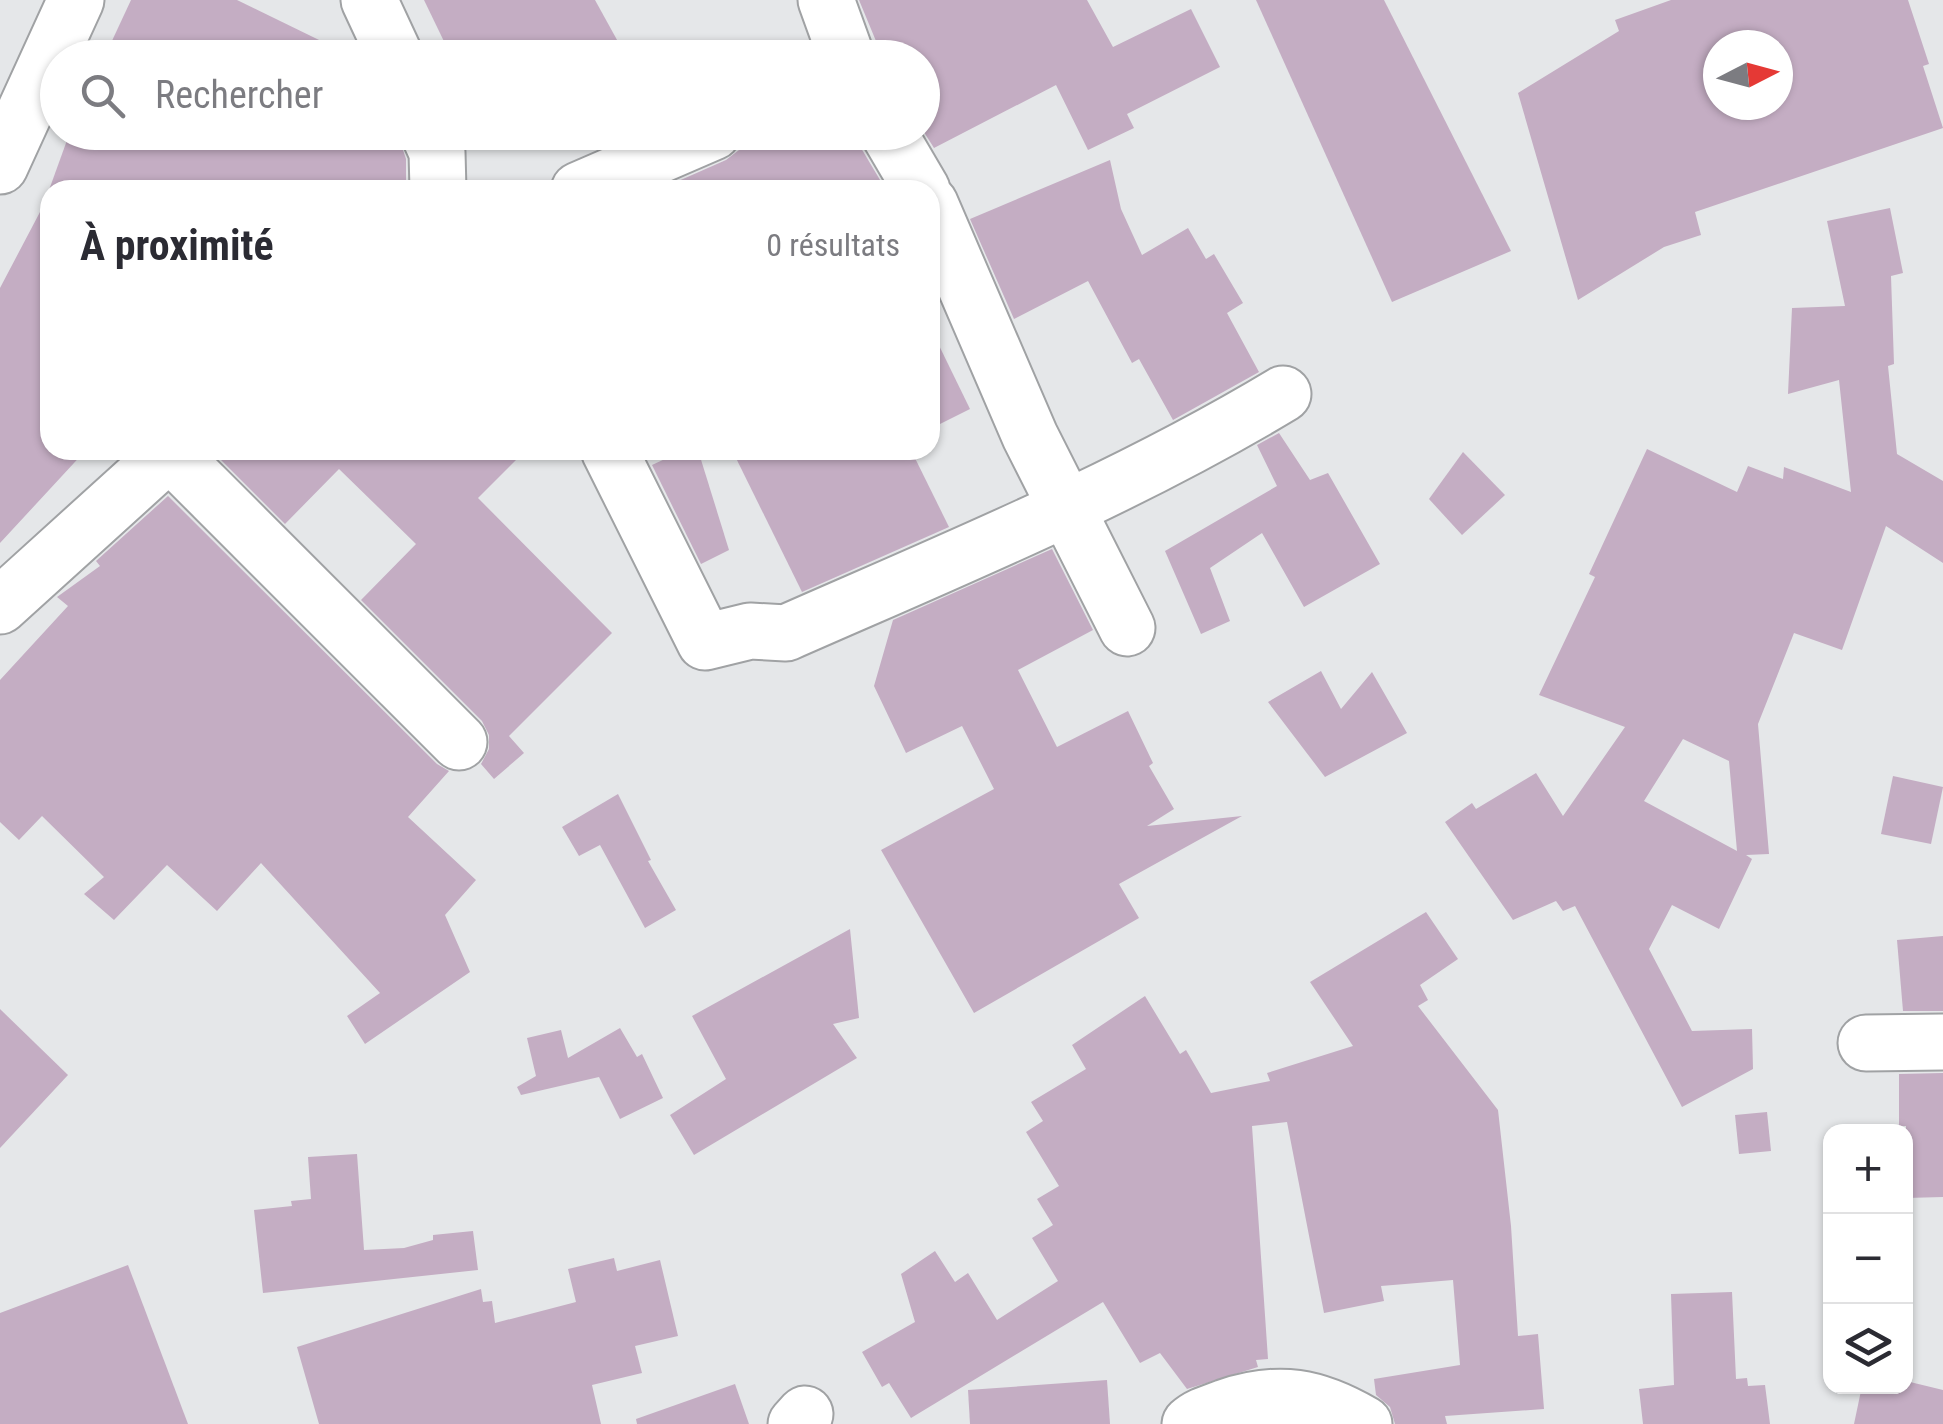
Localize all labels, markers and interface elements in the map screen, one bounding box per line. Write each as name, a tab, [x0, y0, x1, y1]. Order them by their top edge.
north arrow	[1703, 30, 1793, 120]
search box	[40, 40, 940, 150]
icon: search	[75, 68, 130, 123]
text: Rechercher	[155, 73, 323, 117]
text: À proximité	[80, 221, 273, 270]
text: 0 résultats	[766, 226, 900, 264]
map controls	[1823, 1124, 1913, 1394]
button: +	[1823, 1124, 1913, 1214]
button: −	[1823, 1214, 1913, 1304]
button: layers	[1823, 1304, 1913, 1394]

